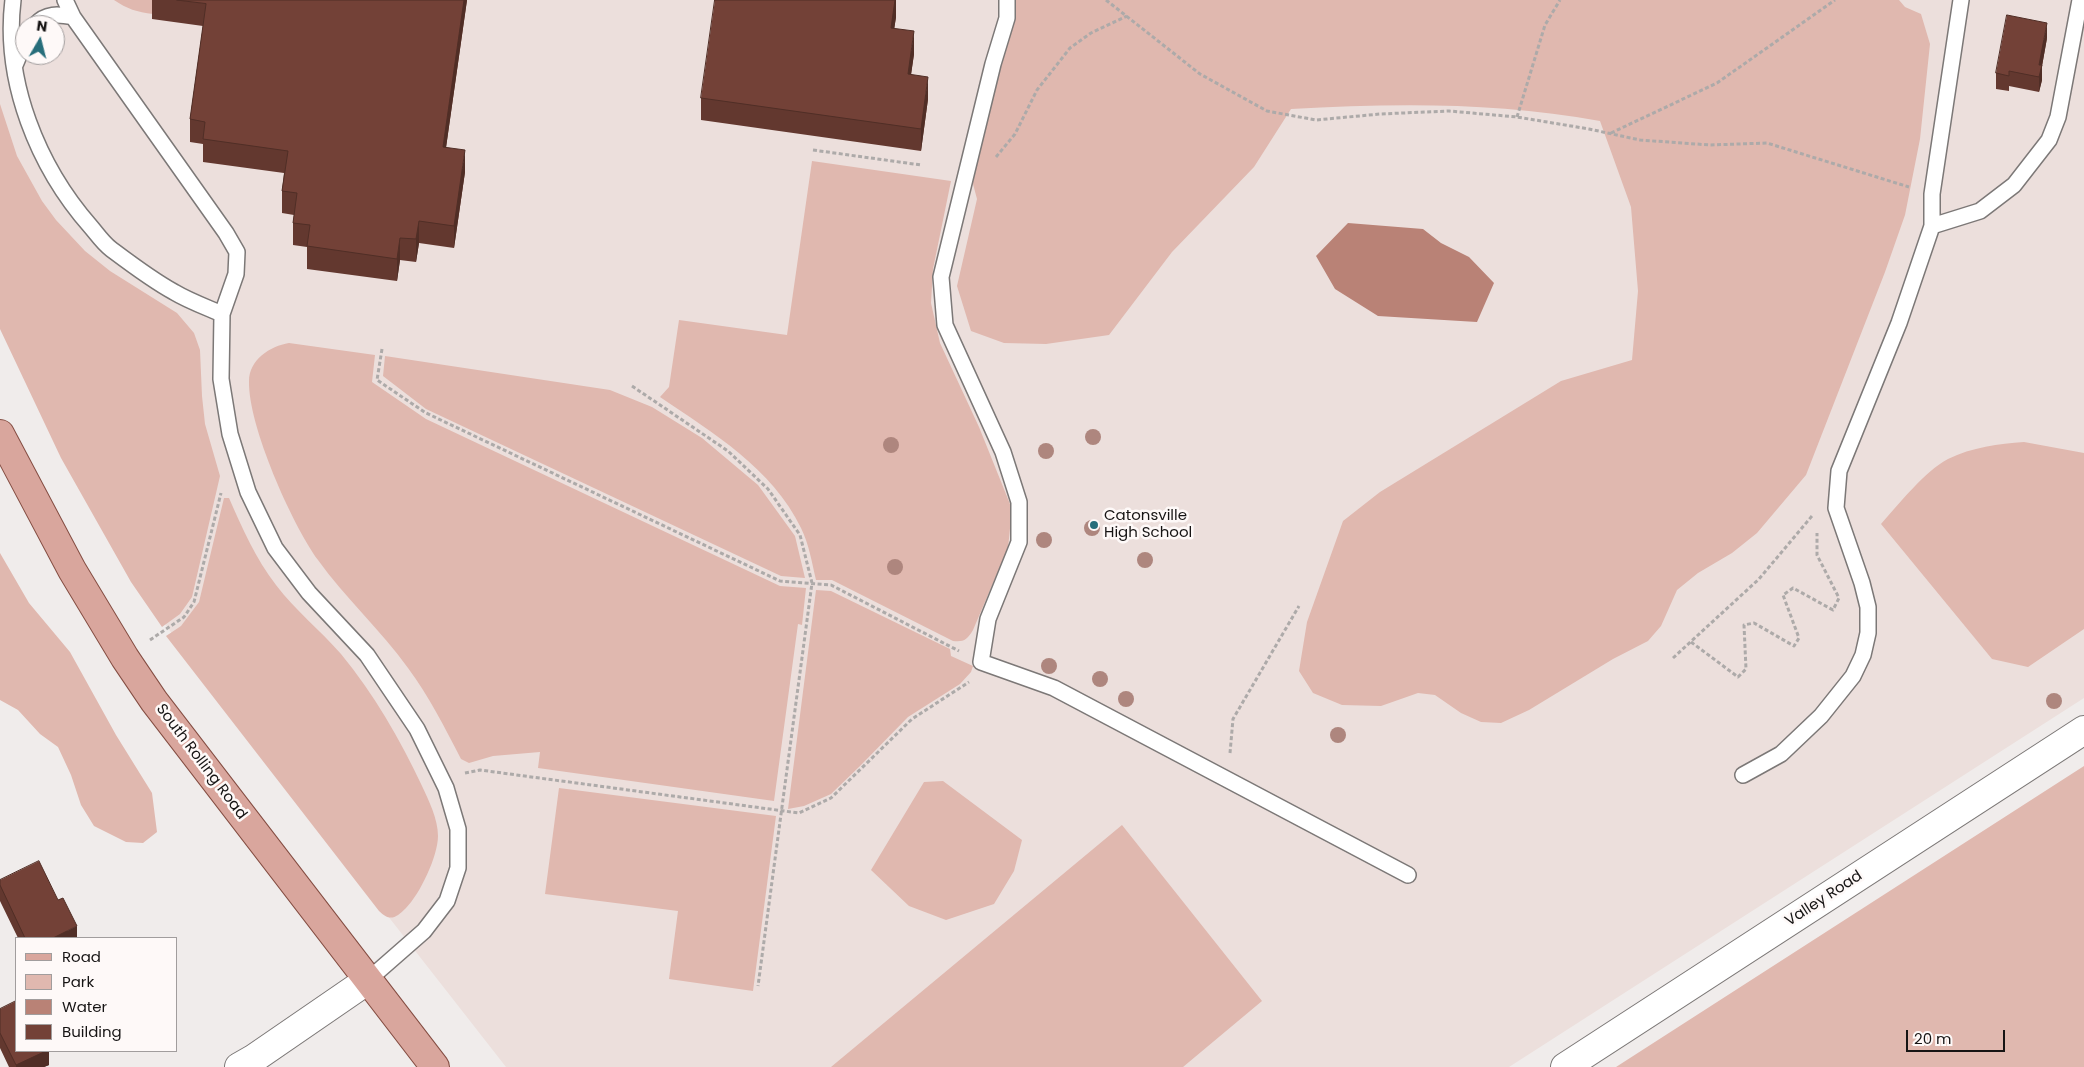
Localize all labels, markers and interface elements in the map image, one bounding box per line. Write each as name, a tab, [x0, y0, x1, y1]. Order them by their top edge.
north arrow	[15, 15, 65, 65]
text: N	[35, 16, 49, 37]
place label: Catonsville High School	[1104, 507, 1192, 542]
marker: Catonsville High School	[1088, 519, 1100, 531]
street label: South Rolling Road	[152, 701, 250, 823]
street label: Valley Road	[1782, 867, 1866, 931]
legend	[15, 937, 178, 1052]
text: Road	[62, 946, 101, 967]
text: Park	[62, 971, 94, 992]
text: Water	[62, 996, 107, 1017]
scale bar	[1909, 1020, 2008, 1052]
text: Building	[62, 1021, 122, 1042]
text: 20 m	[1914, 1028, 1952, 1049]

